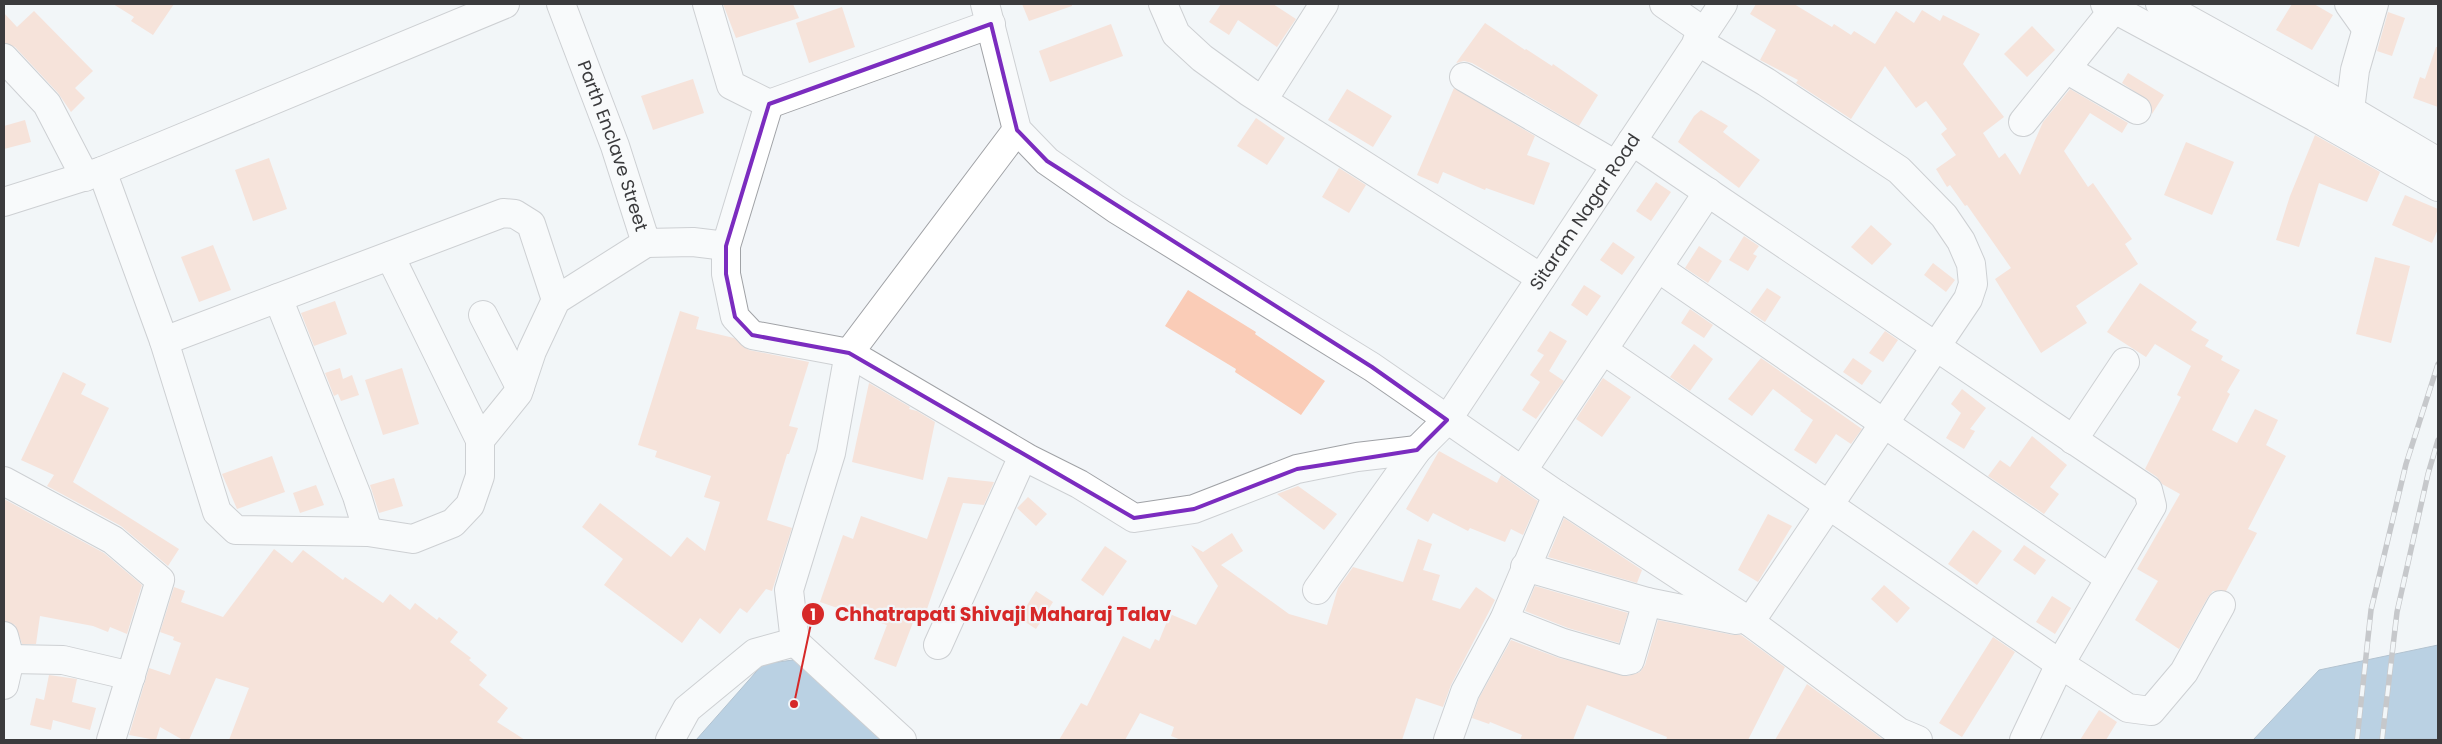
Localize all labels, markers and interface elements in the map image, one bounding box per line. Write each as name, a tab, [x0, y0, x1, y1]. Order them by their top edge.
street label: Parth Enclave Street	[572, 57, 654, 234]
street label: Sitaram Nagar Road	[1523, 128, 1646, 295]
callout: Chhatrapati Shivaji Maharaj Talav	[800, 597, 1181, 631]
text: Chhatrapati Shivaji Maharaj Talav	[835, 601, 1171, 628]
text: 1	[810, 604, 816, 625]

